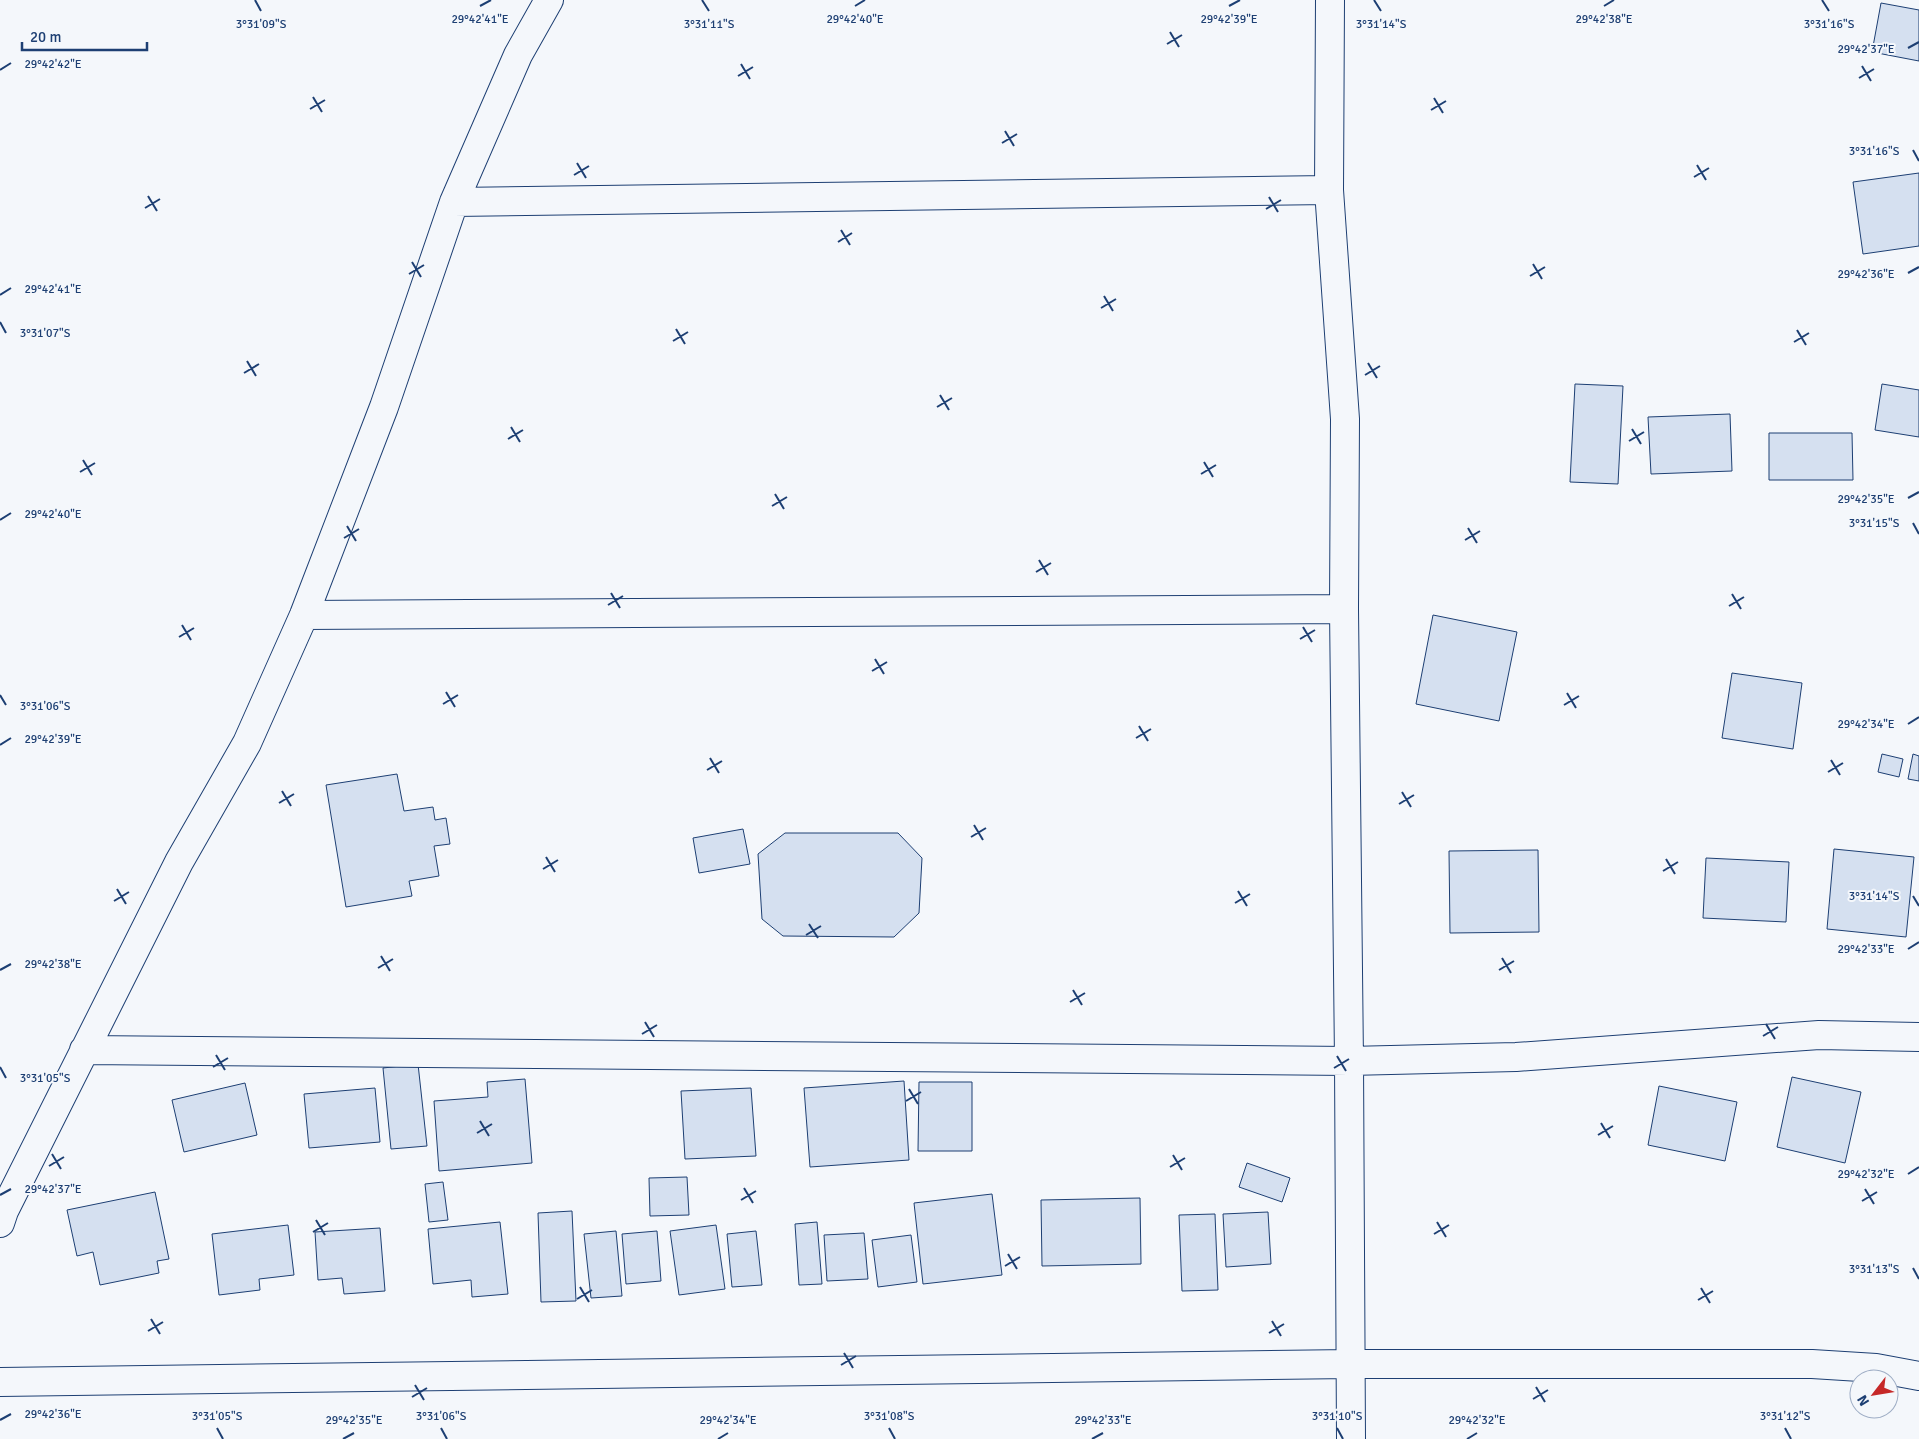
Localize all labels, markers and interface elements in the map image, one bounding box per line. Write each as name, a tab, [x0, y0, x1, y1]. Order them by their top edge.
text: 29°42'41"E	[451, 12, 509, 27]
text: 29°42'40"E	[826, 12, 884, 27]
text: 29°42'39"E	[1200, 12, 1258, 27]
text: 29°42'38"E	[1575, 12, 1633, 27]
text: 3°31'09"S	[236, 17, 287, 32]
text: 3°31'11"S	[684, 17, 735, 32]
text: 3°31'14"S	[1356, 17, 1407, 32]
text: 3°31'16"S	[1804, 17, 1855, 32]
scale bar	[22, 20, 148, 52]
text: 20 m	[30, 28, 61, 46]
text: 29°42'37"E	[1837, 42, 1895, 57]
text: 29°42'42"E	[24, 57, 82, 72]
text: 3°31'16"S	[1849, 144, 1900, 159]
text: 29°42'36"E	[1837, 267, 1895, 282]
text: 29°42'41"E	[24, 282, 82, 297]
text: 3°31'07"S	[20, 326, 71, 341]
text: 29°42'35"E	[1837, 492, 1895, 507]
text: 29°42'40"E	[24, 507, 82, 522]
text: 3°31'15"S	[1849, 516, 1900, 531]
text: 3°31'06"S	[20, 699, 71, 714]
text: 29°42'34"E	[1837, 717, 1895, 732]
text: 29°42'39"E	[24, 732, 82, 747]
text: 3°31'14"S	[1849, 889, 1900, 904]
text: 29°42'33"E	[1837, 942, 1895, 957]
text: 29°42'38"E	[24, 957, 82, 972]
text: 3°31'05"S	[20, 1071, 71, 1086]
text: 29°42'32"E	[1837, 1167, 1895, 1182]
text: 29°42'37"E	[24, 1182, 82, 1197]
text: 3°31'13"S	[1849, 1262, 1900, 1277]
north arrow	[1849, 1369, 1899, 1419]
text: N	[1853, 1392, 1873, 1409]
text: 29°42'36"E	[24, 1407, 82, 1422]
text: 3°31'05"S	[192, 1409, 243, 1424]
text: 3°31'06"S	[416, 1409, 467, 1424]
text: 3°31'08"S	[864, 1409, 915, 1424]
text: 3°31'10"S	[1312, 1409, 1363, 1424]
text: 3°31'12"S	[1760, 1409, 1811, 1424]
text: 29°42'35"E	[325, 1413, 383, 1428]
text: 29°42'34"E	[699, 1413, 757, 1428]
text: 29°42'33"E	[1074, 1413, 1132, 1428]
text: 29°42'32"E	[1448, 1413, 1506, 1428]

